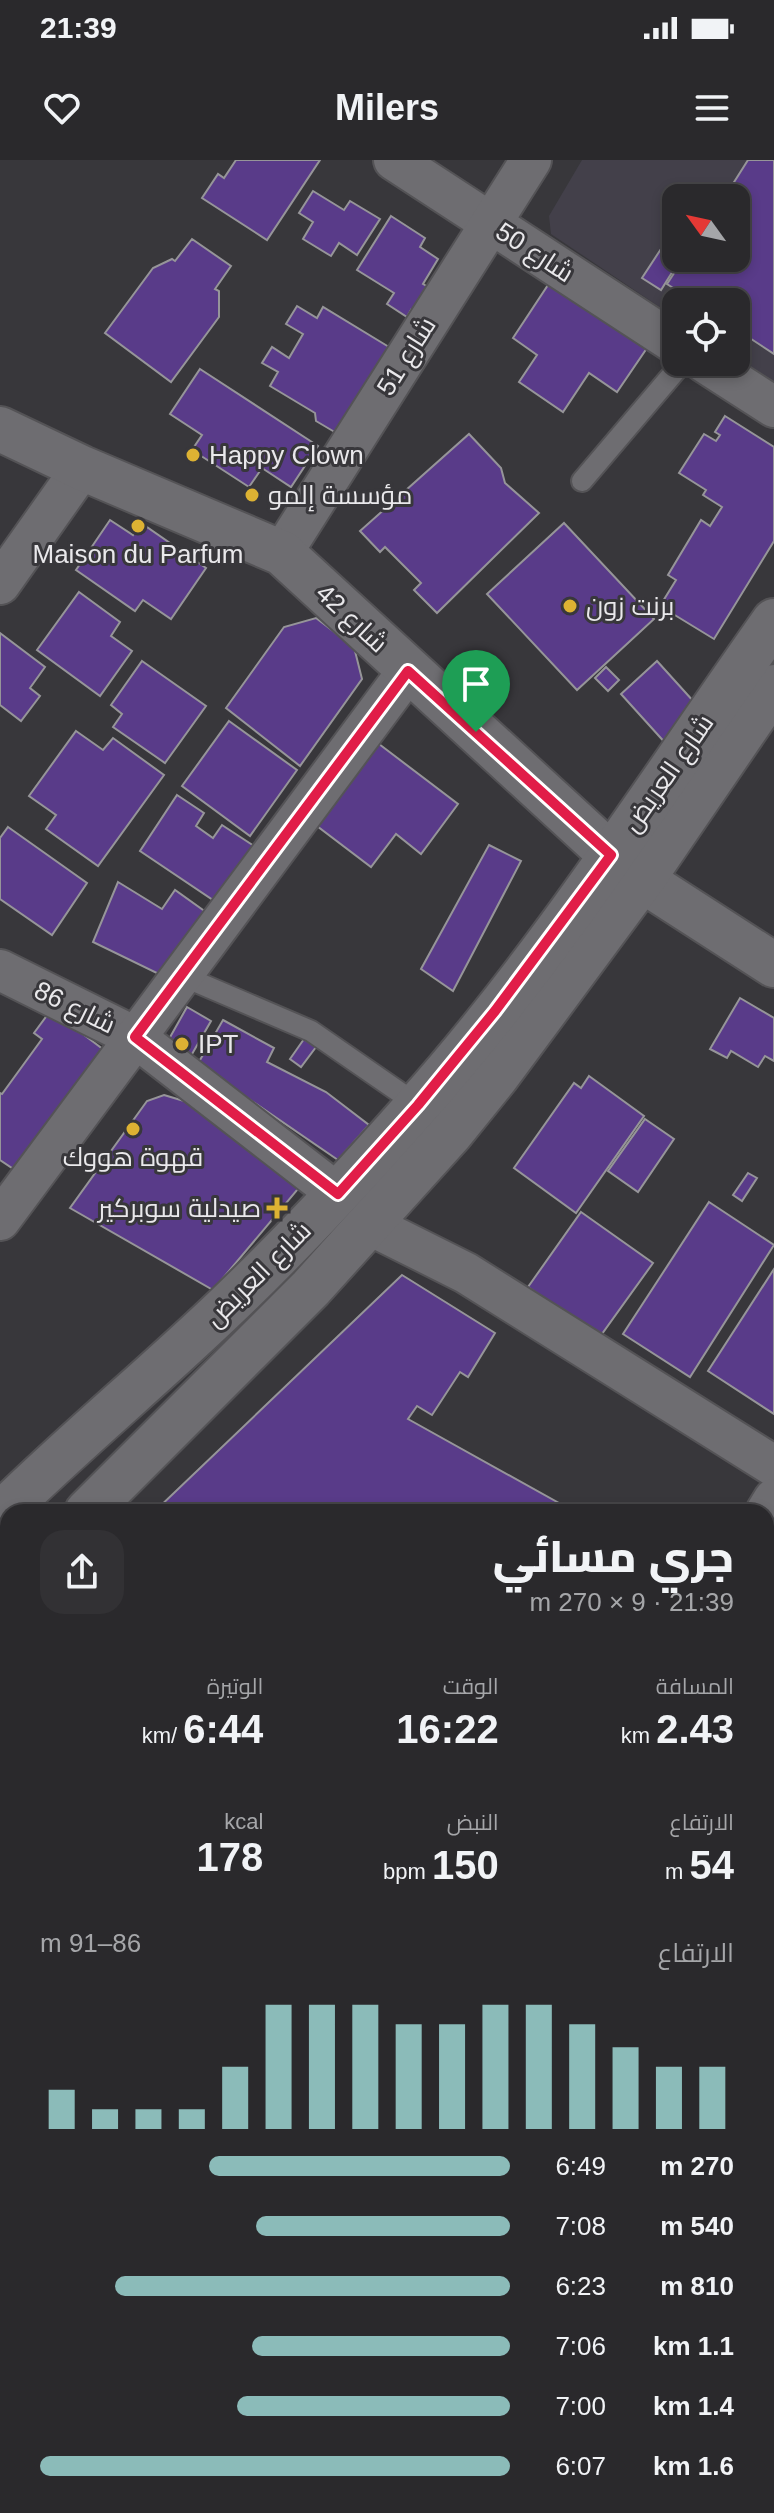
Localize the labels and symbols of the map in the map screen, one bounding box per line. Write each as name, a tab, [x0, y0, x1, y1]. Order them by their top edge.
north arrow	[662, 184, 750, 272]
street label: شارع 50	[489, 216, 579, 290]
street label: شارع 51	[370, 311, 443, 402]
place label: Happy Clown	[209, 440, 364, 470]
marker: Happy Clown	[184, 446, 202, 464]
place label: مؤسسة إلمو	[268, 480, 413, 512]
marker: مؤسسة إلمو	[243, 486, 261, 504]
marker: Maison du Parfum	[129, 517, 147, 535]
place label: Maison du Parfum	[33, 539, 243, 569]
street label: شارع 42	[309, 578, 394, 660]
place label: برنت زون	[586, 591, 674, 621]
marker: برنت زون	[561, 597, 579, 615]
pin	[442, 650, 510, 732]
street label: شارع العريض	[616, 708, 721, 839]
street label: شارع 86	[29, 975, 120, 1041]
place label: IPT	[198, 1029, 239, 1059]
marker: IPT	[173, 1035, 191, 1053]
marker: قهوة هووك	[124, 1120, 142, 1138]
place label: قهوة هووك	[63, 1142, 203, 1173]
place label: صيدلية سوبركير	[96, 1193, 261, 1223]
marker: صيدلية سوبركير	[268, 1199, 286, 1217]
street label: شارع العريض	[199, 1215, 318, 1334]

